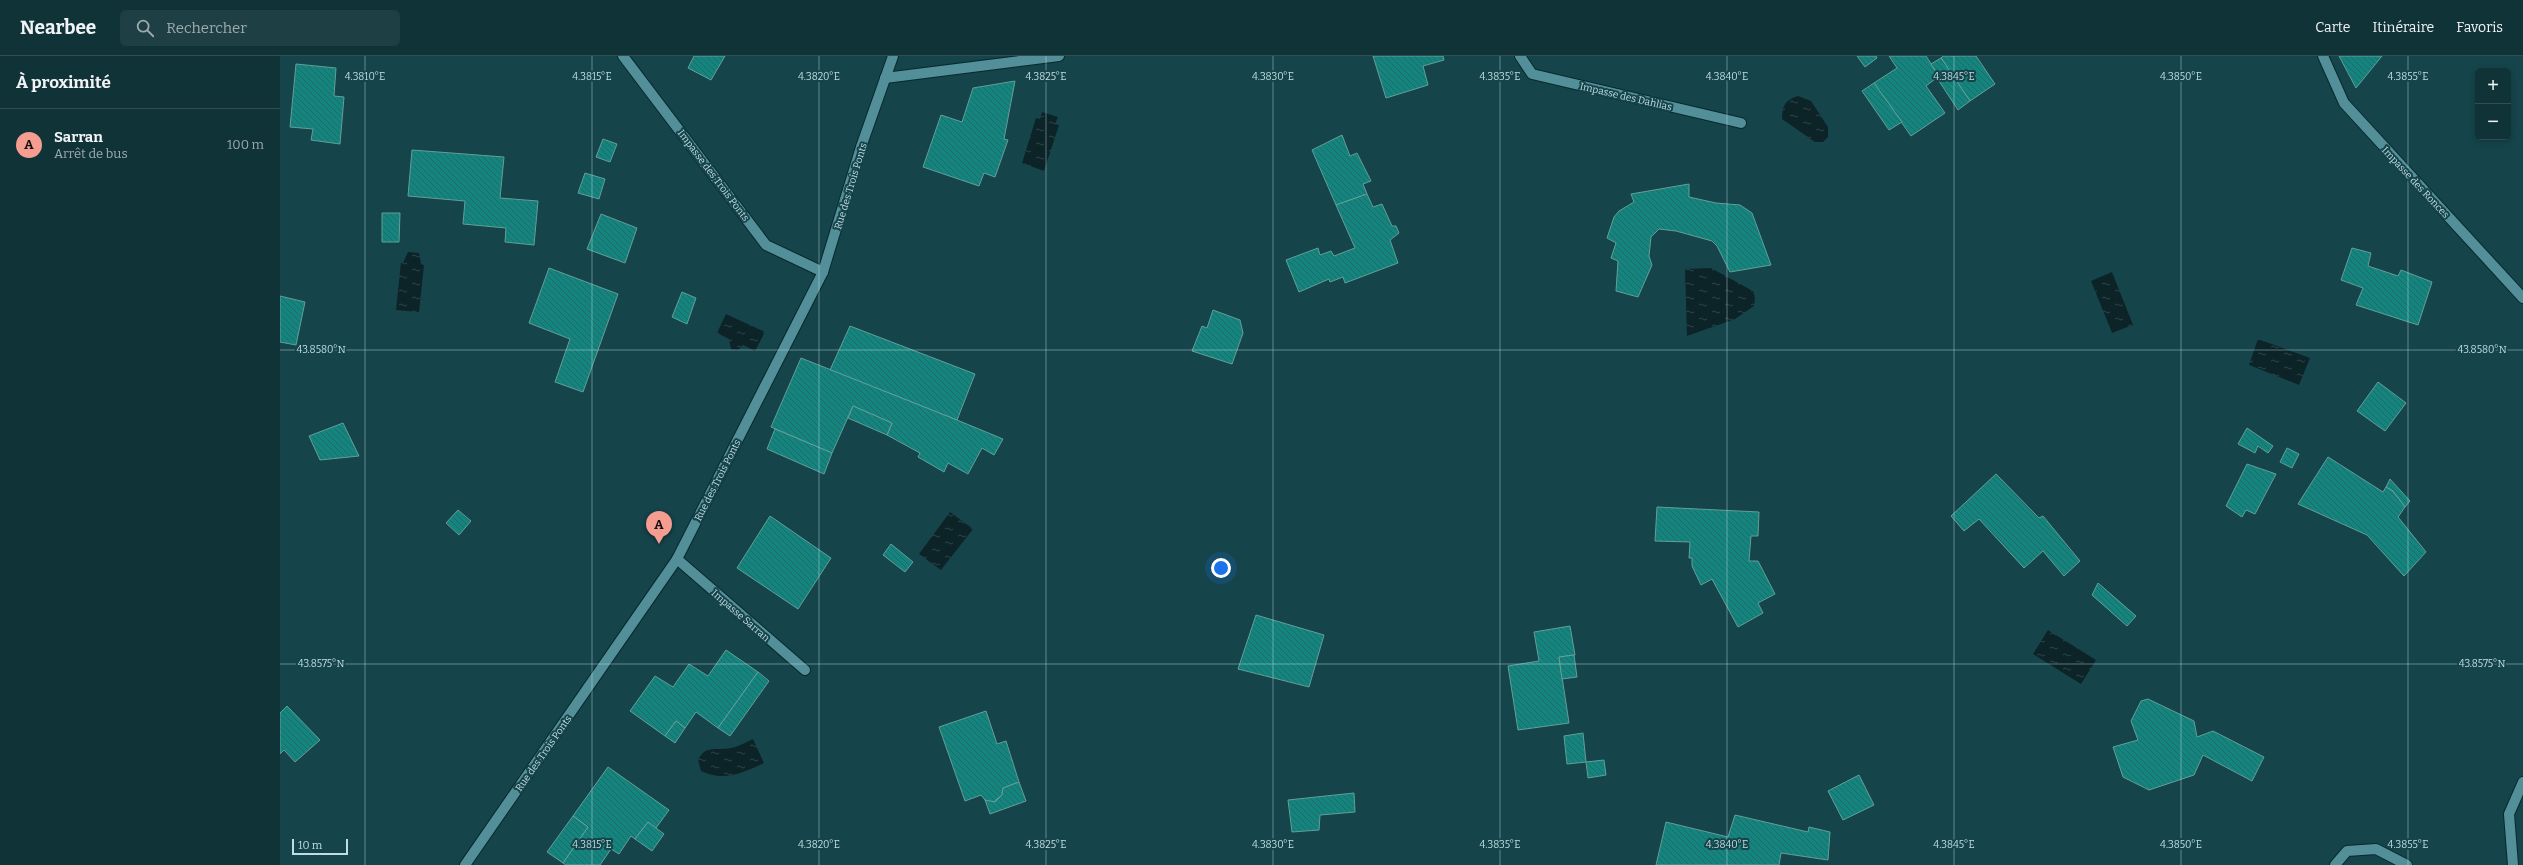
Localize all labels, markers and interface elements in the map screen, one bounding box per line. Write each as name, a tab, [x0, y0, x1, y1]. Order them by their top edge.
search box	[120, 10, 400, 46]
text: Nearbee	[20, 16, 96, 39]
icon: search	[134, 17, 156, 39]
text: Rechercher	[166, 19, 247, 37]
text: Carte	[2315, 19, 2350, 36]
text: Itinéraire	[2372, 19, 2434, 36]
text: Favoris	[2456, 19, 2503, 36]
map controls	[2475, 68, 2511, 140]
button: +	[2475, 68, 2511, 104]
text: 4.3810°E	[345, 71, 385, 83]
text: 4.3815°E	[572, 71, 612, 83]
text: 4.3820°E	[798, 71, 840, 83]
text: 4.3825°E	[1026, 71, 1066, 83]
text: 4.3830°E	[1252, 71, 1294, 83]
text: 4.3835°E	[1480, 71, 1520, 83]
text: 4.3840°E	[1706, 71, 1748, 83]
text: 4.3845°E	[1933, 71, 1975, 83]
text: 4.3850°E	[2160, 71, 2202, 83]
text: 4.3855°E	[2388, 71, 2428, 83]
text: À proximité	[16, 72, 111, 93]
street label: Impasse des Dahlias	[1578, 81, 1673, 113]
button: −	[2475, 104, 2511, 140]
text: Sarran	[54, 128, 103, 146]
street label: Impasse des Trois Ponts	[675, 128, 752, 224]
text: A	[24, 137, 34, 152]
text: 100 m	[227, 137, 264, 152]
street label: Rue des Trois Ponts	[832, 141, 870, 231]
street label: Impasse des Ronces	[2379, 144, 2452, 221]
text: Arrêt de bus	[54, 146, 128, 161]
text: 43.8580°N	[296, 344, 346, 356]
text: 43.8580°N	[2457, 344, 2507, 356]
street label: Rue des Trois Ponts	[692, 438, 744, 523]
pin: A	[646, 511, 672, 544]
your location	[1211, 558, 1231, 578]
street label: Impasse Sarran	[709, 587, 772, 645]
text: 43.8575°N	[298, 658, 344, 670]
text: 43.8575°N	[2459, 658, 2505, 670]
street label: Rue des Trois Ponts	[513, 713, 575, 794]
scale bar	[292, 837, 348, 856]
text: 10 m	[298, 839, 322, 852]
text: 4.3815°E	[572, 839, 612, 851]
text: 4.3820°E	[798, 839, 840, 851]
text: 4.3825°E	[1026, 839, 1066, 851]
text: 4.3830°E	[1252, 839, 1294, 851]
text: 4.3835°E	[1480, 839, 1520, 851]
text: 4.3840°E	[1706, 839, 1748, 851]
text: 4.3845°E	[1933, 839, 1975, 851]
text: 4.3850°E	[2160, 839, 2202, 851]
text: 4.3855°E	[2388, 839, 2428, 851]

